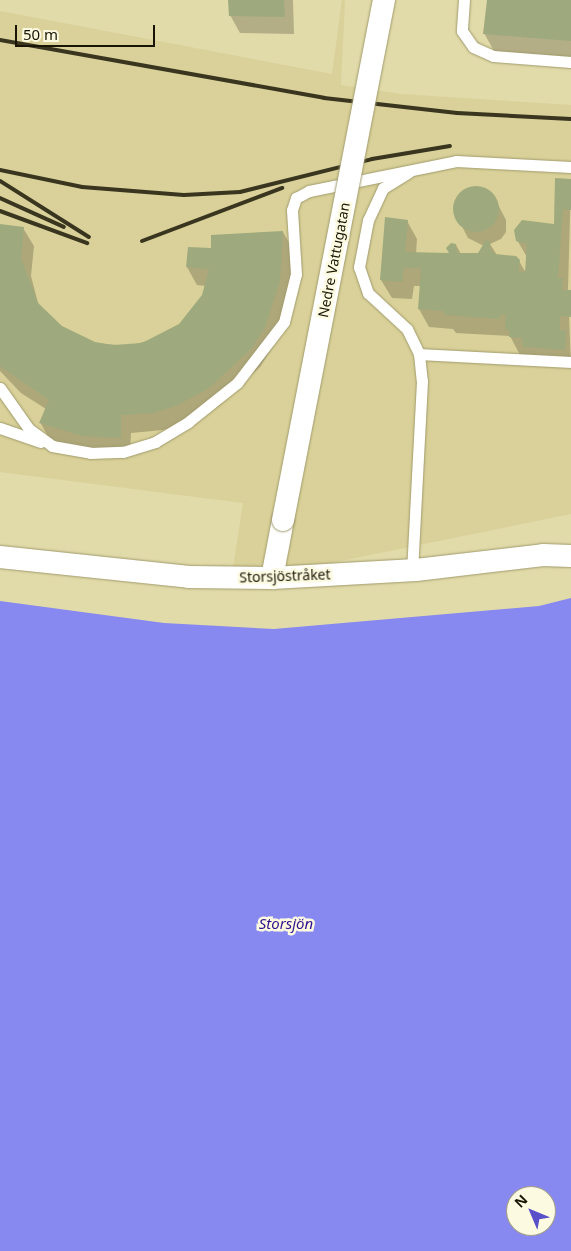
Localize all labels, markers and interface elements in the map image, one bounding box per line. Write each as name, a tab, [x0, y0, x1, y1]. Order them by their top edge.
scale bar	[18, 15, 158, 47]
text: 50 m	[23, 24, 58, 44]
street label: Nedre Vattugatan	[315, 201, 353, 319]
street label: Storsjöstråket	[239, 566, 331, 586]
water label: Storsjön	[259, 915, 313, 933]
north arrow	[506, 1186, 556, 1236]
text: N	[510, 1190, 531, 1211]

